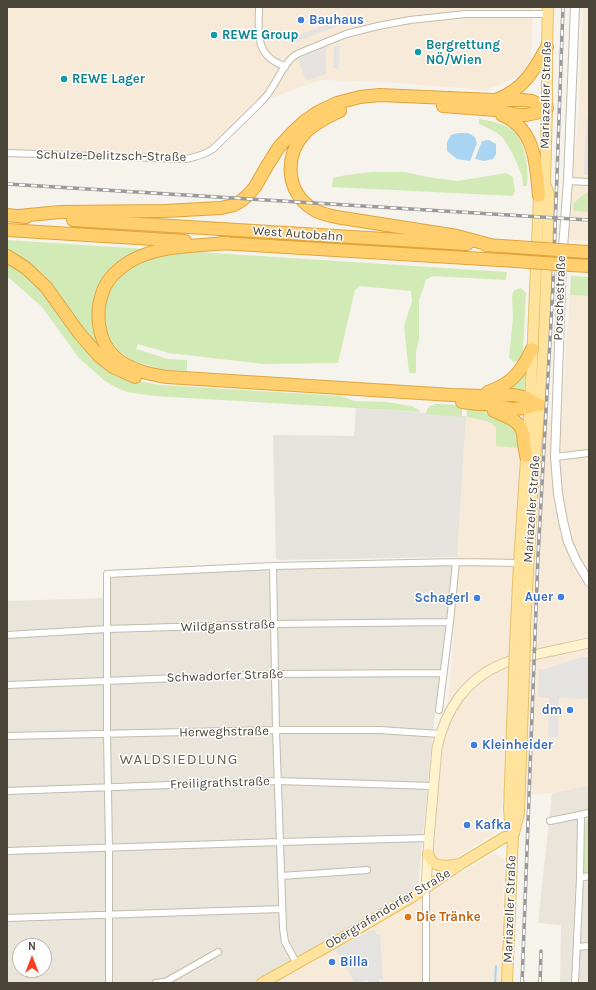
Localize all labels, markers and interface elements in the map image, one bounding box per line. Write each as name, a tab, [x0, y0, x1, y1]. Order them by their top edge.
place label: Bauhaus	[309, 12, 364, 28]
marker: Bauhaus	[296, 15, 306, 25]
place label: REWE Group	[222, 27, 299, 43]
marker: REWE Group	[209, 30, 219, 40]
place label: Bergrettung NÖ/Wien	[426, 37, 500, 68]
street label: Mariazeller Straße	[537, 41, 555, 149]
marker: Bergrettung NÖ/Wien	[413, 47, 423, 57]
place label: REWE Lager	[72, 71, 145, 87]
marker: REWE Lager	[59, 74, 69, 84]
street label: Schulze-Delitzsch-Straße	[36, 147, 186, 165]
street label: West Autobahn	[252, 223, 344, 245]
street label: Porschestraße	[551, 255, 569, 341]
street label: Mariazeller Straße	[520, 455, 544, 563]
place label: Auer	[525, 589, 553, 605]
place label: Schagerl	[415, 590, 469, 606]
marker: Auer	[556, 592, 566, 602]
marker: Schagerl	[472, 593, 482, 603]
street label: Wildgansstraße	[181, 617, 275, 635]
street label: Schwadorfer Straße	[166, 666, 284, 686]
place label: dm	[542, 702, 562, 718]
marker: dm	[565, 705, 575, 715]
street label: Herweghstraße	[179, 723, 269, 741]
place label: Kleinheider	[482, 737, 553, 753]
marker: Kleinheider	[469, 740, 479, 750]
district label: WALDSIEDLUNG	[120, 751, 238, 769]
street label: Freiligrathstraße	[170, 773, 270, 793]
place label: Kafka	[475, 817, 511, 833]
marker: Kafka	[462, 820, 472, 830]
street label: Mariazeller Straße	[500, 855, 520, 963]
street label: Obergrafendorfer Straße	[323, 865, 453, 953]
place label: Die Tränke	[416, 909, 481, 925]
marker: Die Tränke	[403, 912, 413, 922]
north arrow	[12, 938, 52, 978]
text: N	[28, 940, 36, 953]
place label: Billa	[340, 954, 368, 970]
marker: Billa	[327, 957, 337, 967]

